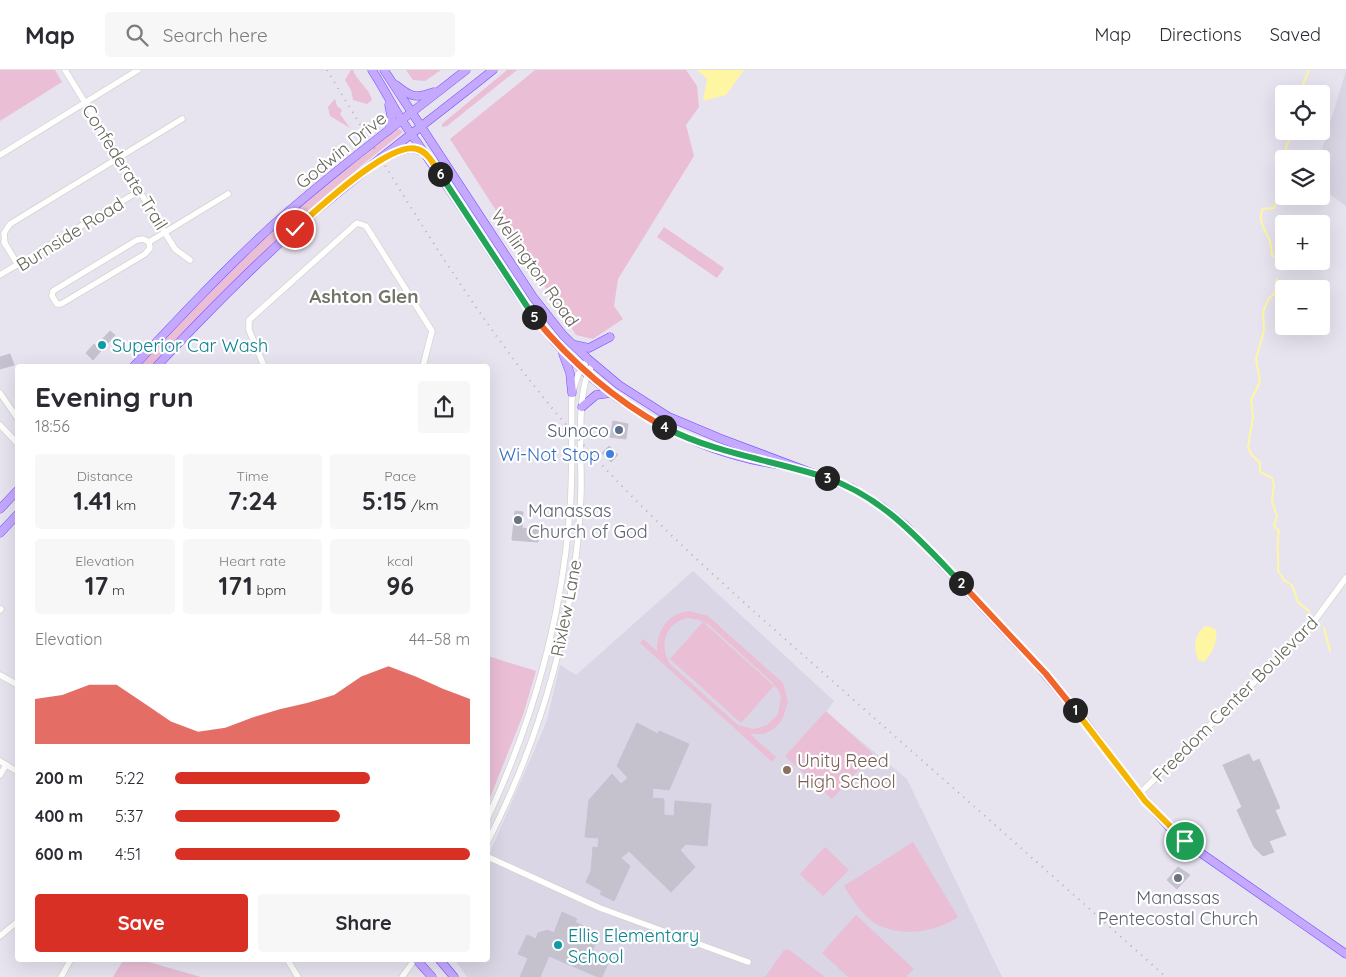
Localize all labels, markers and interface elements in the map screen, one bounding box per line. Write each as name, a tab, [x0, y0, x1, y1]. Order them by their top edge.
search box	[105, 12, 455, 57]
text: Map	[25, 20, 75, 50]
icon: search	[123, 21, 151, 49]
text: Search here	[163, 23, 268, 47]
text: Map	[1094, 23, 1131, 46]
text: Directions	[1159, 23, 1242, 46]
text: Saved	[1270, 23, 1321, 46]
map controls	[1275, 85, 1330, 335]
button: locate	[1275, 85, 1330, 140]
street label: Confederate Trail	[77, 100, 173, 234]
street label: Godwin Drive	[291, 106, 391, 194]
button: layers	[1275, 150, 1330, 205]
pin: 6	[428, 162, 452, 186]
text: 6	[437, 165, 444, 183]
street label: Burnside Road	[12, 192, 128, 276]
street label: Wellington Road	[486, 205, 584, 331]
pin	[274, 208, 316, 250]
icon: check	[281, 215, 309, 243]
button: +	[1275, 215, 1330, 270]
button: −	[1275, 280, 1330, 335]
district label: Ashton Glen	[309, 284, 419, 308]
pin: 5	[522, 304, 546, 330]
text: 5	[530, 308, 539, 326]
place label: Superior Car Wash	[112, 334, 268, 357]
marker: Superior Car Wash	[96, 339, 108, 351]
text: Evening run	[35, 379, 194, 414]
button: share	[418, 381, 470, 433]
pin: 4	[652, 414, 676, 440]
text: 18:56	[35, 416, 70, 436]
text: 4	[660, 418, 669, 436]
place label: Sunoco	[547, 419, 609, 442]
marker: Sunoco	[613, 424, 625, 436]
place label: Wi-Not Stop	[499, 443, 600, 466]
marker: Wi-Not Stop	[604, 448, 616, 460]
pin: 3	[814, 466, 840, 490]
text: Distance	[77, 467, 133, 485]
text: Time	[236, 467, 269, 485]
text: Pace	[384, 467, 416, 485]
text: 3	[824, 469, 831, 487]
text: 1.41	[73, 485, 112, 516]
text: 7:24	[228, 485, 277, 516]
text: 5:15	[362, 485, 407, 516]
text: km	[112, 496, 136, 514]
text: /km	[407, 496, 439, 514]
place label: Manassas Church of God	[528, 499, 648, 543]
marker: Manassas Church of God	[512, 514, 524, 526]
text: Elevation	[75, 552, 134, 570]
text: Heart rate	[219, 552, 286, 570]
text: kcal	[387, 552, 413, 570]
street label: Rixlew Lane	[545, 558, 587, 658]
text: 17	[85, 570, 108, 601]
text: 171	[219, 570, 253, 601]
text: 96	[386, 570, 414, 601]
pin: 2	[948, 570, 974, 596]
text: 2	[958, 574, 965, 592]
text: m	[108, 581, 125, 599]
text: bpm	[253, 581, 286, 599]
street label: Freedom Center Boulevard	[1147, 611, 1323, 787]
text: Elevation	[35, 629, 102, 649]
text: 44–58 m	[409, 629, 470, 649]
pin: 1	[1062, 698, 1088, 722]
text: 1	[1073, 701, 1078, 719]
place label: Unity Reed High School	[797, 749, 896, 793]
marker: Unity Reed High School	[781, 764, 793, 776]
text: 200 m	[35, 768, 83, 788]
text: 5:22	[115, 768, 144, 788]
text: 400 m	[35, 806, 83, 826]
text: 5:37	[115, 806, 143, 826]
pin	[1164, 820, 1206, 862]
icon: arrive	[1171, 827, 1199, 855]
text: 600 m	[35, 844, 83, 864]
text: 4:51	[115, 844, 141, 864]
marker: Manassas Pentecostal Church	[1172, 872, 1184, 884]
place label: Manassas Pentecostal Church	[1098, 886, 1258, 930]
button: Save	[35, 894, 248, 952]
button: Share	[258, 894, 470, 952]
place label: Ellis Elementary School	[568, 924, 699, 968]
marker: Ellis Elementary School	[552, 939, 564, 951]

